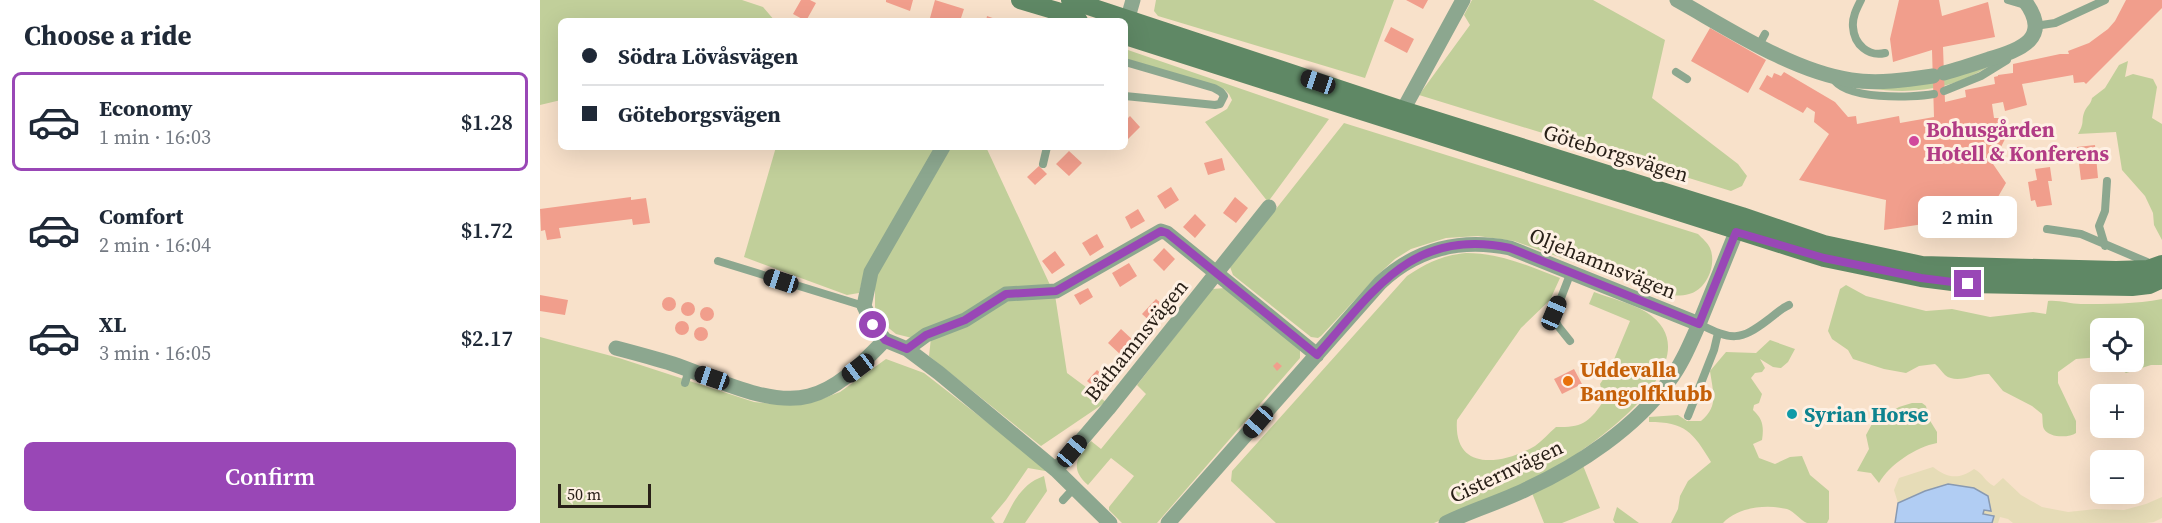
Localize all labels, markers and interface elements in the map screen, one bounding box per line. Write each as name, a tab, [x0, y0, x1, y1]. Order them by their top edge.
text: Choose a ride	[24, 17, 192, 54]
text: Södra Lövåsvägen	[618, 41, 798, 71]
car	[1298, 68, 1338, 96]
text: Economy	[99, 93, 193, 123]
icon: car	[27, 95, 81, 149]
text: Göteborgsvägen	[618, 99, 781, 129]
text: $1.28	[461, 107, 513, 137]
place label: Bohusgården Hotell & Konferens	[1926, 115, 2109, 168]
street label: Göteborgsvägen	[1540, 117, 1692, 189]
text: 1 min · 16:03	[99, 123, 211, 151]
marker: Bohusgården Hotell & Konferens	[1907, 134, 1921, 148]
callout: 2 min	[1918, 197, 2018, 239]
text: Comfort	[99, 201, 183, 231]
icon: car	[27, 203, 81, 257]
text: 2 min	[1942, 203, 1993, 231]
text: $1.72	[461, 215, 513, 245]
street label: Oljehamnsvägen	[1525, 220, 1681, 306]
text: 2 min · 16:04	[99, 231, 211, 259]
car	[761, 267, 801, 295]
route end	[1954, 270, 1981, 297]
street label: Båthamnsvägen	[1078, 273, 1194, 407]
car	[1539, 293, 1569, 333]
text: XL	[99, 309, 126, 339]
icon: car	[27, 311, 81, 365]
route start	[859, 311, 886, 338]
map controls	[2090, 318, 2144, 504]
button: locate	[2090, 318, 2144, 372]
text: $2.17	[461, 323, 513, 353]
text: 3 min · 16:05	[99, 339, 211, 367]
car	[838, 350, 878, 386]
place label: Uddevalla Bangolfklubb	[1580, 355, 1713, 408]
car	[692, 364, 732, 392]
marker: Uddevalla Bangolfklubb	[1561, 374, 1575, 388]
button: +	[2090, 384, 2144, 438]
place label: Syrian Horse	[1804, 400, 1929, 429]
car	[1239, 403, 1277, 441]
marker: Syrian Horse	[1785, 407, 1799, 421]
car	[1054, 431, 1090, 471]
street label: Cisternvägen	[1445, 432, 1568, 510]
button: Confirm	[24, 442, 516, 511]
button: −	[2090, 450, 2144, 504]
scale bar	[558, 481, 651, 508]
text: 50 m	[567, 483, 601, 505]

